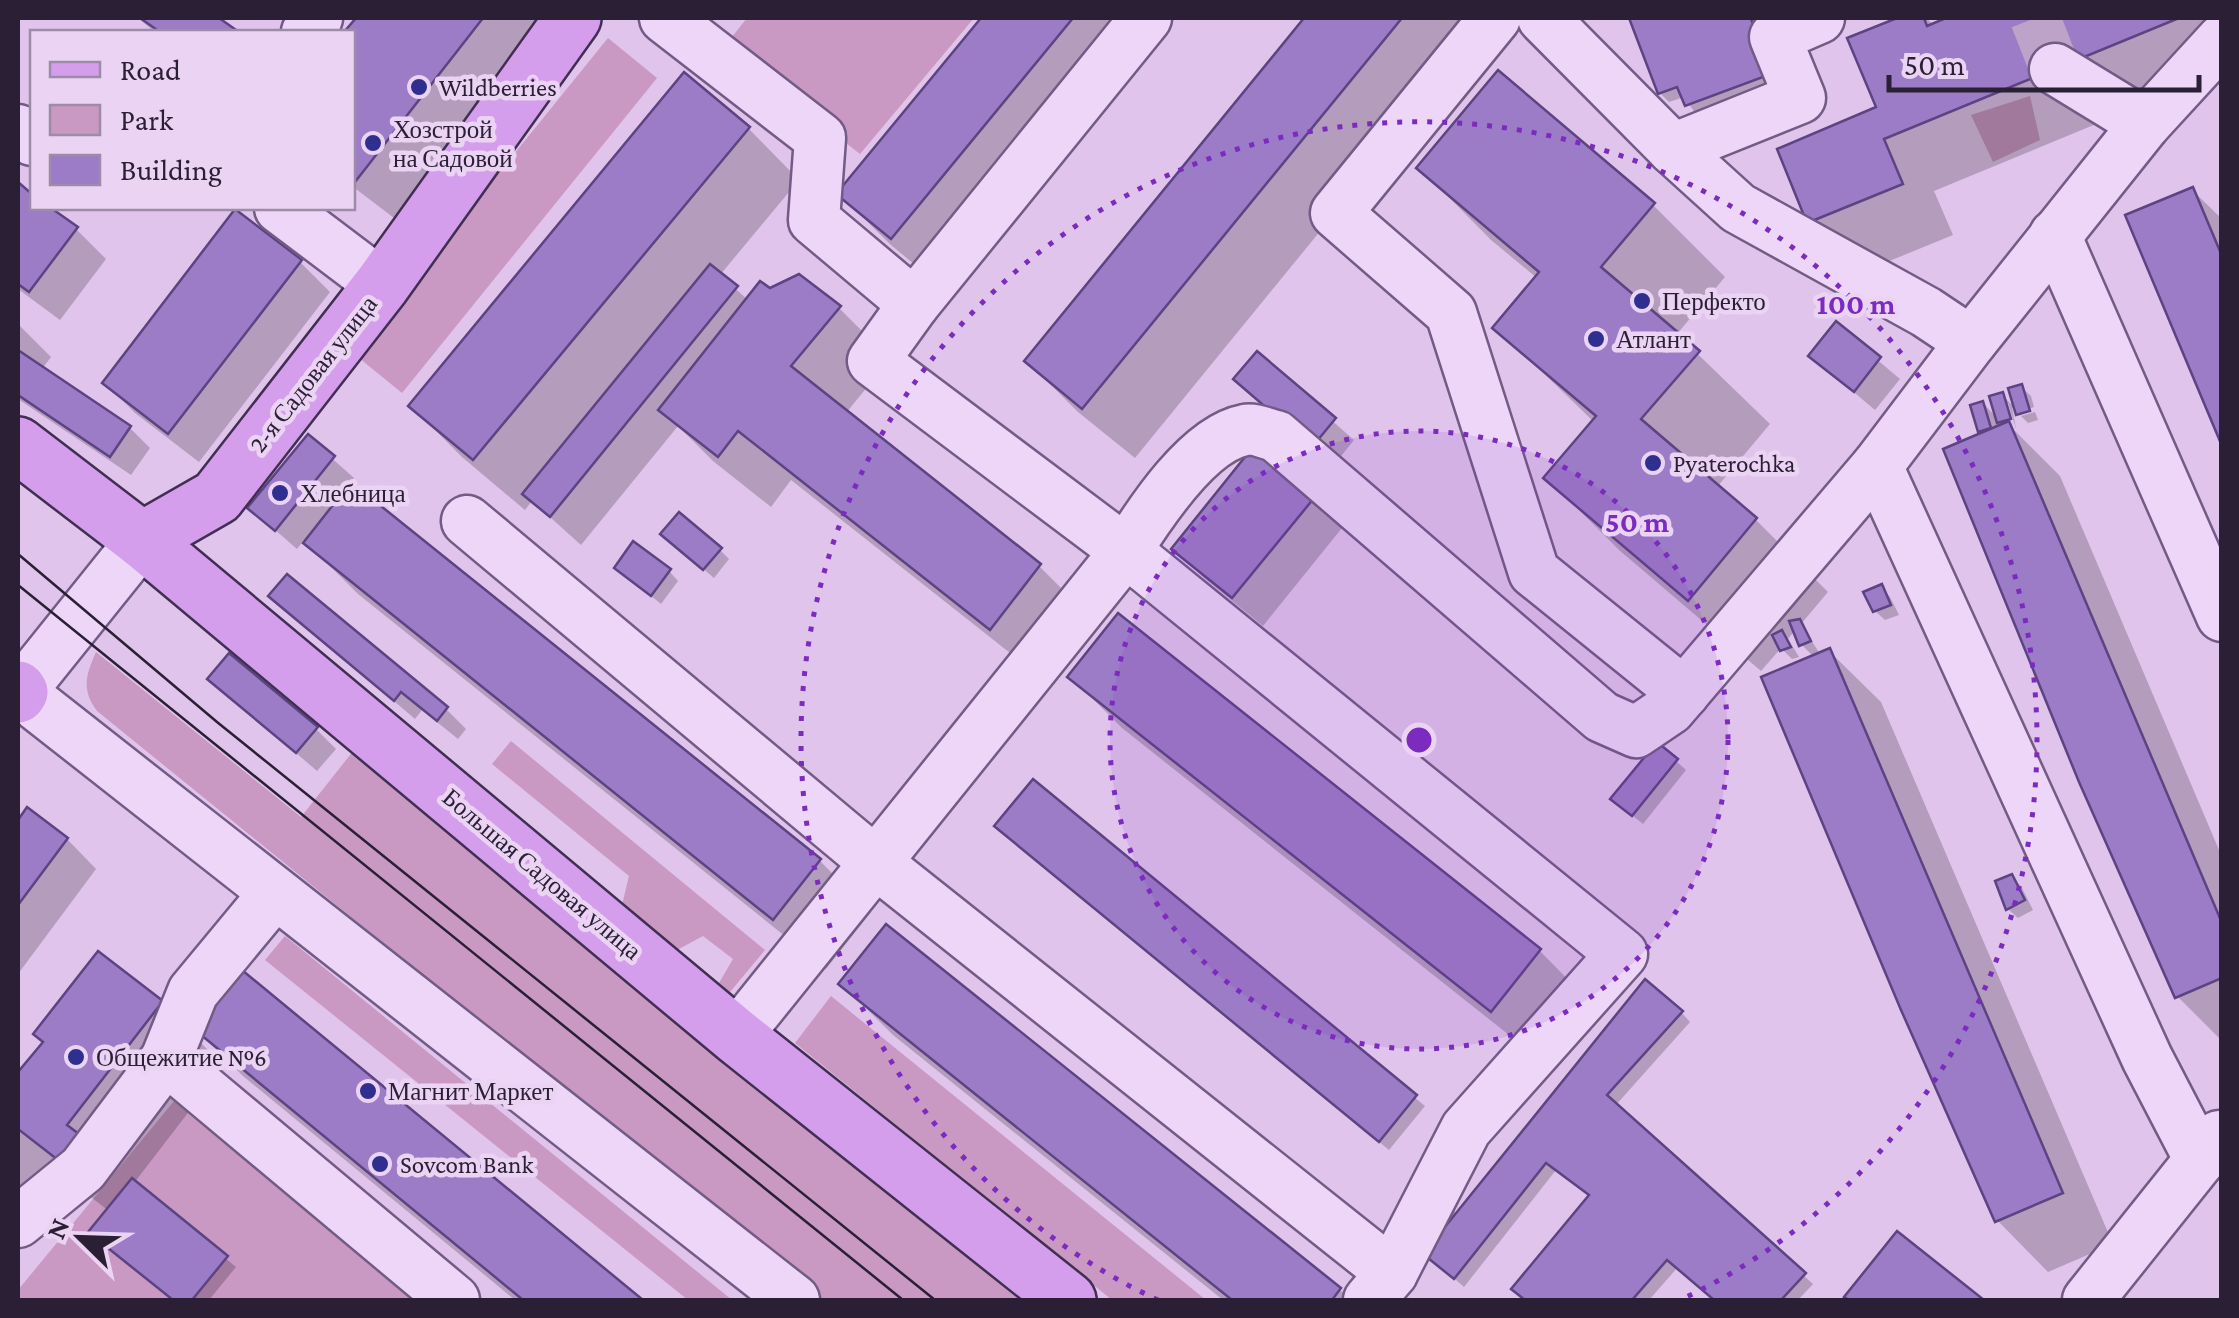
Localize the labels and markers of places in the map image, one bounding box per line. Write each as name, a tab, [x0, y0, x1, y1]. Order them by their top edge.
place label: Wildberries	[439, 74, 557, 101]
marker: Wildberries	[408, 76, 430, 98]
place label: Хозстрой на Садовой	[393, 116, 513, 172]
marker: Хозстрой на Садовой	[362, 132, 384, 154]
place label: Перфекто	[1662, 288, 1766, 315]
marker: Перфекто	[1631, 290, 1653, 312]
place label: Атлант	[1616, 326, 1691, 353]
marker: Атлант	[1585, 328, 1607, 350]
place label: Pyaterochka	[1673, 450, 1796, 478]
marker: Pyaterochka	[1642, 452, 1664, 474]
place label: Хлебница	[300, 480, 406, 507]
marker: Хлебница	[269, 482, 291, 504]
centre of rings	[1401, 722, 1437, 758]
place label: Общежитие №6	[96, 1044, 267, 1071]
marker: Общежитие №6	[65, 1046, 87, 1068]
place label: Магнит Маркет	[388, 1078, 553, 1105]
marker: Магнит Маркет	[357, 1080, 379, 1102]
place label: Sovcom Bank	[400, 1151, 533, 1178]
marker: Sovcom Bank	[369, 1153, 391, 1175]

